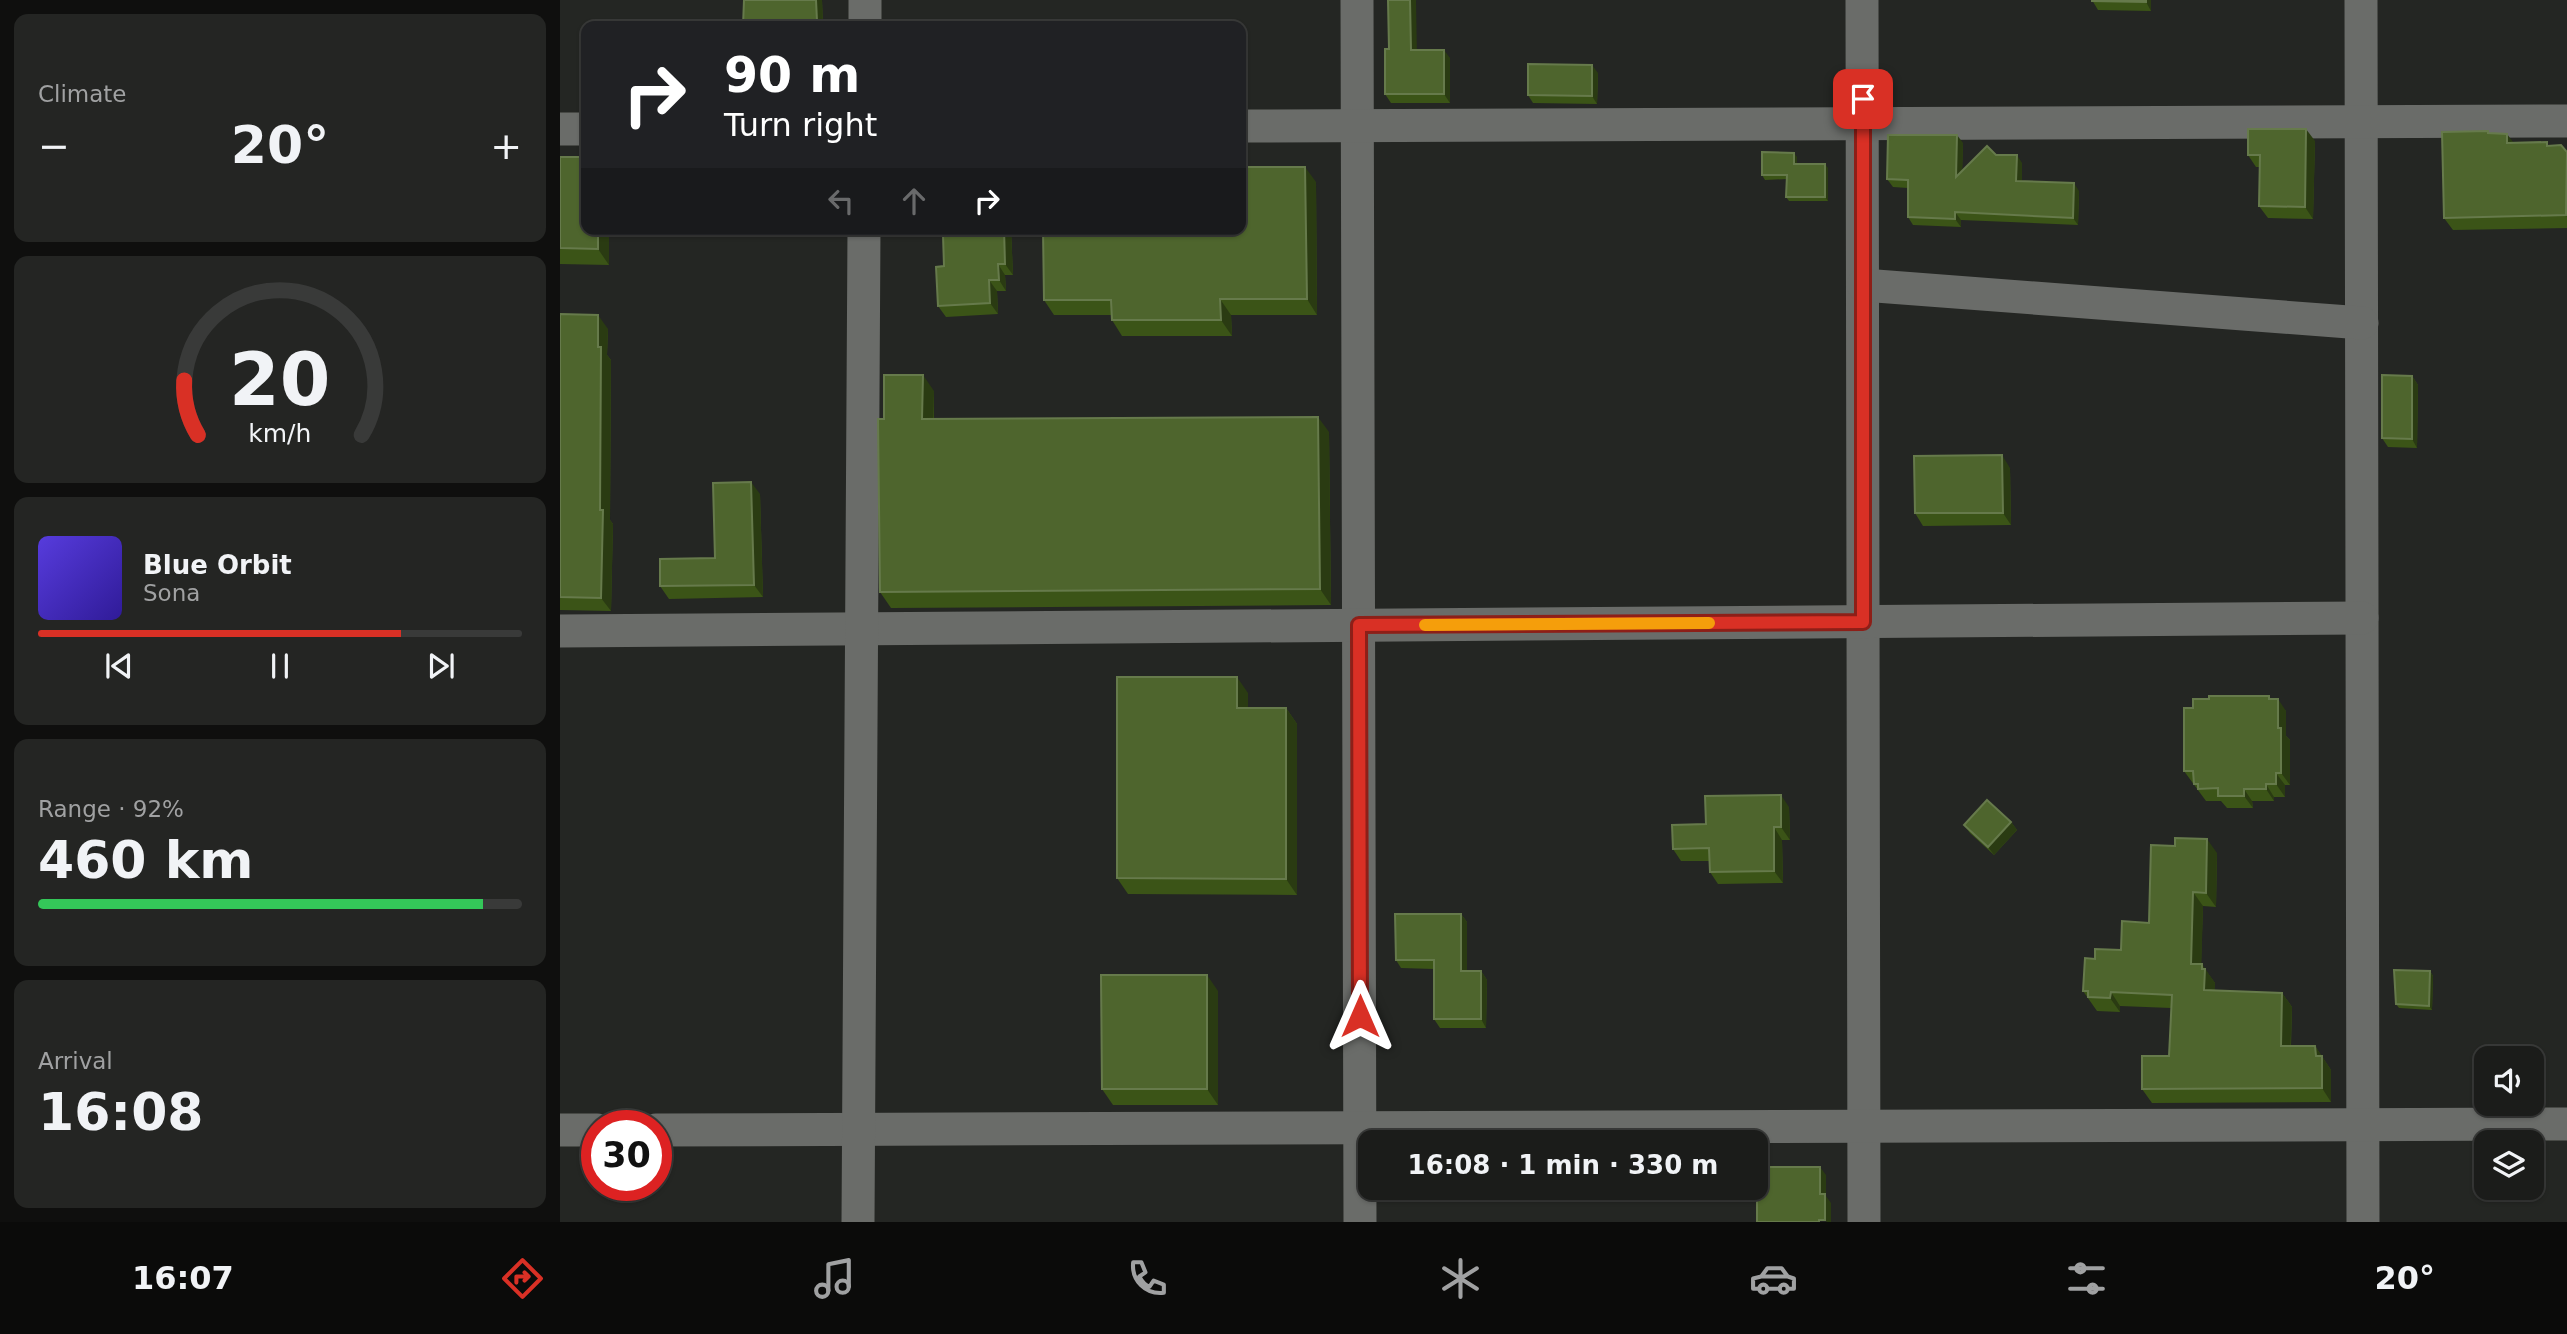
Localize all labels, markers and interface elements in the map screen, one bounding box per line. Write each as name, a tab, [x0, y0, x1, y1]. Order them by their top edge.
text: 90 m	[724, 47, 860, 104]
icon: right	[609, 49, 700, 140]
pin	[1833, 69, 1893, 129]
icon: arrive	[1844, 80, 1882, 118]
text: Climate	[38, 81, 127, 107]
text: Turn right	[724, 106, 877, 144]
text: 20°	[231, 115, 329, 175]
text: −	[38, 124, 70, 168]
text: +	[490, 124, 522, 168]
icon: left	[822, 182, 860, 220]
icon: ahead	[895, 182, 933, 220]
icon: right	[968, 182, 1006, 220]
text: 20	[229, 338, 331, 423]
text: km/h	[248, 419, 312, 448]
text: Blue Orbit	[143, 550, 292, 580]
text: Sona	[143, 580, 200, 606]
icon: previous	[100, 647, 138, 685]
icon: pause	[261, 647, 299, 685]
icon: next	[422, 647, 460, 685]
text: Range · 92%	[38, 796, 184, 822]
text: 460 km	[38, 830, 253, 890]
position arrow	[1323, 979, 1397, 1053]
map controls	[2474, 1046, 2544, 1200]
button: sound	[2474, 1046, 2544, 1116]
text: Arrival	[38, 1048, 113, 1074]
text: 16:08	[38, 1082, 204, 1142]
speed limit sign: 30	[581, 1110, 672, 1201]
button: layers	[2474, 1130, 2544, 1200]
text: 16:08 · 1 min · 330 m	[1408, 1150, 1718, 1180]
icon: directions	[498, 1254, 547, 1303]
icon: music	[810, 1254, 859, 1303]
icon: phone	[1123, 1254, 1172, 1303]
icon: climate	[1436, 1254, 1485, 1303]
icon: car	[1749, 1254, 1798, 1303]
icon: filters	[2062, 1254, 2111, 1303]
text: 16:07	[132, 1259, 234, 1297]
text: 20°	[2374, 1259, 2435, 1297]

